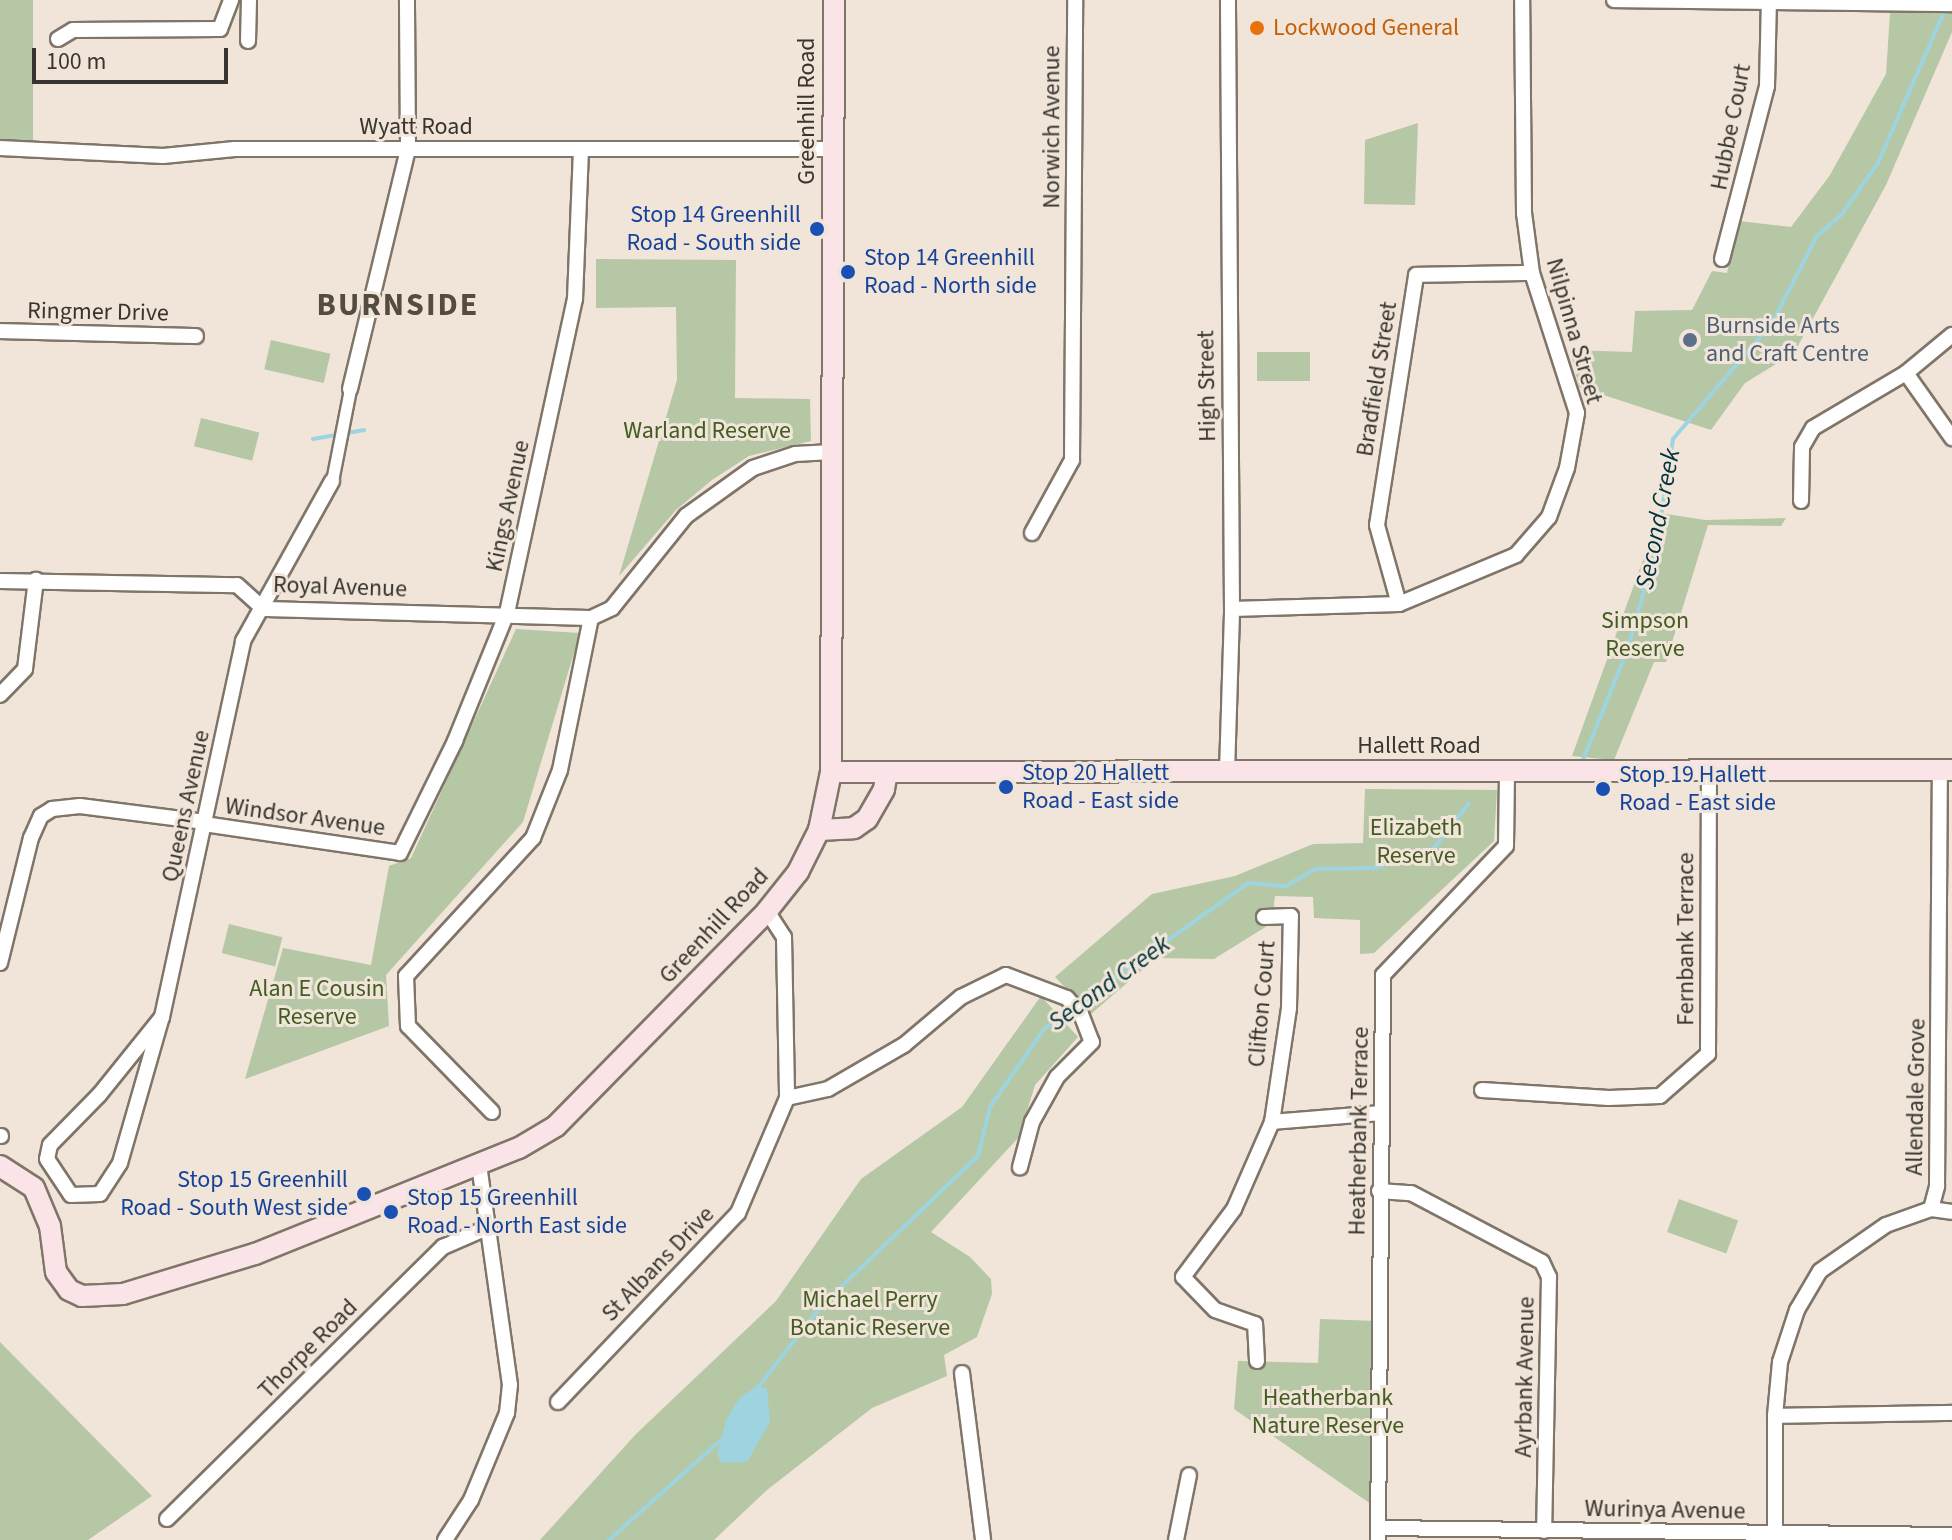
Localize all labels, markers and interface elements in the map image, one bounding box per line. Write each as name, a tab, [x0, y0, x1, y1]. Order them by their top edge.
place label: Lockwood General	[1273, 14, 1459, 42]
marker: Lockwood General	[1248, 19, 1266, 37]
scale bar	[36, 32, 232, 82]
street label: Greenhill Road	[793, 37, 821, 185]
text: 100 m	[46, 44, 106, 79]
street label: Norwich Avenue	[1038, 45, 1066, 209]
street label: Hubbe Court	[1705, 61, 1757, 193]
street label: Wyatt Road	[359, 113, 473, 141]
place label: Stop 14 Greenhill Road - South side	[626, 201, 801, 257]
marker: Stop 14 Greenhill Road - South side	[808, 220, 826, 238]
place label: Stop 14 Greenhill Road - North side	[864, 244, 1037, 300]
street label: Nilpinna Street	[1539, 255, 1609, 407]
marker: Stop 14 Greenhill Road - North side	[839, 263, 857, 281]
district label: BURNSIDE	[317, 286, 479, 324]
street label: Ringmer Drive	[27, 296, 169, 328]
street label: Bradfield Street	[1351, 299, 1403, 459]
place label: Burnside Arts and Craft Centre	[1706, 312, 1869, 368]
street label: High Street	[1192, 330, 1222, 442]
marker: Burnside Arts and Craft Centre	[1681, 331, 1699, 349]
park label: Warland Reserve	[623, 417, 791, 445]
street label: Kings Avenue	[480, 438, 536, 574]
water label: Second Creek	[1629, 446, 1687, 592]
street label: Royal Avenue	[273, 570, 407, 604]
park label: Simpson Reserve	[1601, 607, 1689, 663]
street label: Queens Avenue	[156, 727, 216, 885]
street label: Hallett Road	[1357, 732, 1481, 760]
place label: Stop 20 Hallett Road - East side	[1022, 759, 1179, 815]
place label: Stop 19 Hallett Road - East side	[1619, 761, 1776, 817]
marker: Stop 20 Hallett Road - East side	[997, 778, 1015, 796]
marker: Stop 19 Hallett Road - East side	[1594, 780, 1612, 798]
street label: Windsor Avenue	[223, 792, 387, 842]
park label: Elizabeth Reserve	[1370, 814, 1462, 870]
street label: Fernbank Terrace	[1672, 852, 1700, 1026]
street label: Greenhill Road	[653, 862, 775, 990]
water label: Second Creek	[1042, 928, 1176, 1038]
street label: Clifton Court	[1242, 940, 1282, 1068]
park label: Alan E Cousin Reserve	[249, 975, 385, 1031]
street label: Allendale Grove	[1900, 1018, 1932, 1176]
street label: Heatherbank Terrace	[1343, 1026, 1375, 1236]
place label: Stop 15 Greenhill Road - South West side	[120, 1166, 348, 1222]
place label: Stop 15 Greenhill Road - North East side	[407, 1184, 627, 1240]
marker: Stop 15 Greenhill Road - South West side	[355, 1185, 373, 1203]
street label: St Albans Drive	[596, 1200, 720, 1328]
marker: Stop 15 Greenhill Road - North East side	[382, 1203, 400, 1221]
park label: Michael Perry Botanic Reserve	[790, 1286, 950, 1342]
street label: Thorpe Road	[252, 1293, 364, 1405]
street label: Ayrbank Avenue	[1509, 1296, 1541, 1458]
park label: Heatherbank Nature Reserve	[1252, 1384, 1404, 1440]
street label: Wurinya Avenue	[1584, 1494, 1746, 1526]

